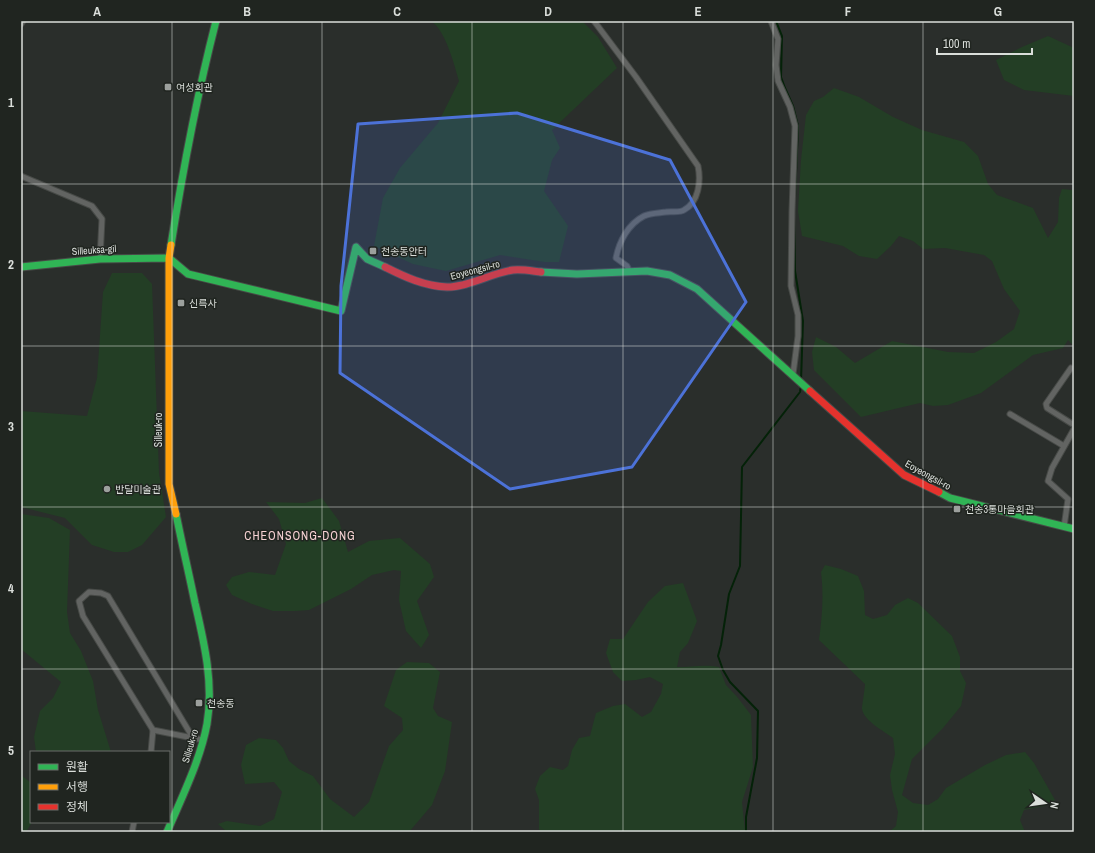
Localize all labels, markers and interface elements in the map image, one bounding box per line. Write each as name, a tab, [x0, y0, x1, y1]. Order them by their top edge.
text: A	[93, 3, 101, 20]
text: B	[243, 3, 251, 20]
text: C	[393, 3, 401, 20]
text: D	[544, 3, 552, 20]
text: E	[694, 3, 702, 20]
text: F	[845, 3, 852, 20]
text: G	[994, 3, 1002, 20]
scale bar	[937, 30, 1032, 56]
text: 100 m	[943, 36, 970, 52]
place label: 여성회관	[176, 81, 214, 94]
marker: 여성회관	[163, 82, 173, 92]
text: 1	[8, 94, 14, 111]
street label: Silleuksa-gil	[71, 242, 117, 258]
place label: 천송동안터	[381, 245, 427, 258]
marker: 천송동안터	[368, 246, 378, 256]
text: 2	[8, 256, 14, 273]
street label: Eoyeongsil-ro	[449, 257, 502, 283]
place label: 신륵사	[189, 297, 217, 310]
marker: 신륵사	[176, 298, 186, 308]
street label: Silleuk-ro	[152, 412, 165, 447]
text: 3	[8, 418, 14, 435]
street label: Eoyeongsil-ro	[903, 457, 954, 493]
place label: 반달미술관	[115, 483, 162, 496]
marker: 반달미술관	[102, 484, 112, 494]
place label: 천송3통마을회관	[965, 503, 1035, 516]
marker: 천송3통마을회관	[952, 504, 962, 514]
district label: CHEONSONG-DONG	[244, 528, 356, 544]
text: 4	[8, 580, 14, 597]
place label: 천송동	[207, 697, 235, 710]
marker: 천송동	[194, 698, 204, 708]
street label: Silleuk-ro	[179, 727, 201, 764]
text: 5	[8, 742, 14, 759]
legend	[30, 751, 170, 823]
text: 원활	[66, 759, 88, 775]
text: 서행	[66, 779, 88, 795]
north arrow	[1025, 783, 1065, 823]
text: 정체	[66, 799, 88, 815]
text: N	[1047, 801, 1062, 810]

